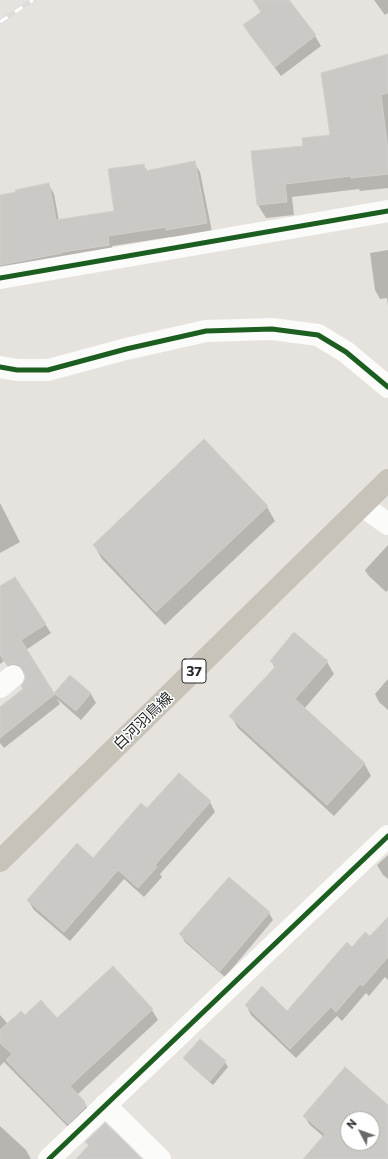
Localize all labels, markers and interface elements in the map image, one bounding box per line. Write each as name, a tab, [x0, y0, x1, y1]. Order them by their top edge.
road number: 37	[182, 659, 206, 683]
street label: 白河羽鳥線	[110, 688, 176, 754]
north arrow	[340, 1111, 380, 1151]
text: N	[344, 1116, 359, 1131]

